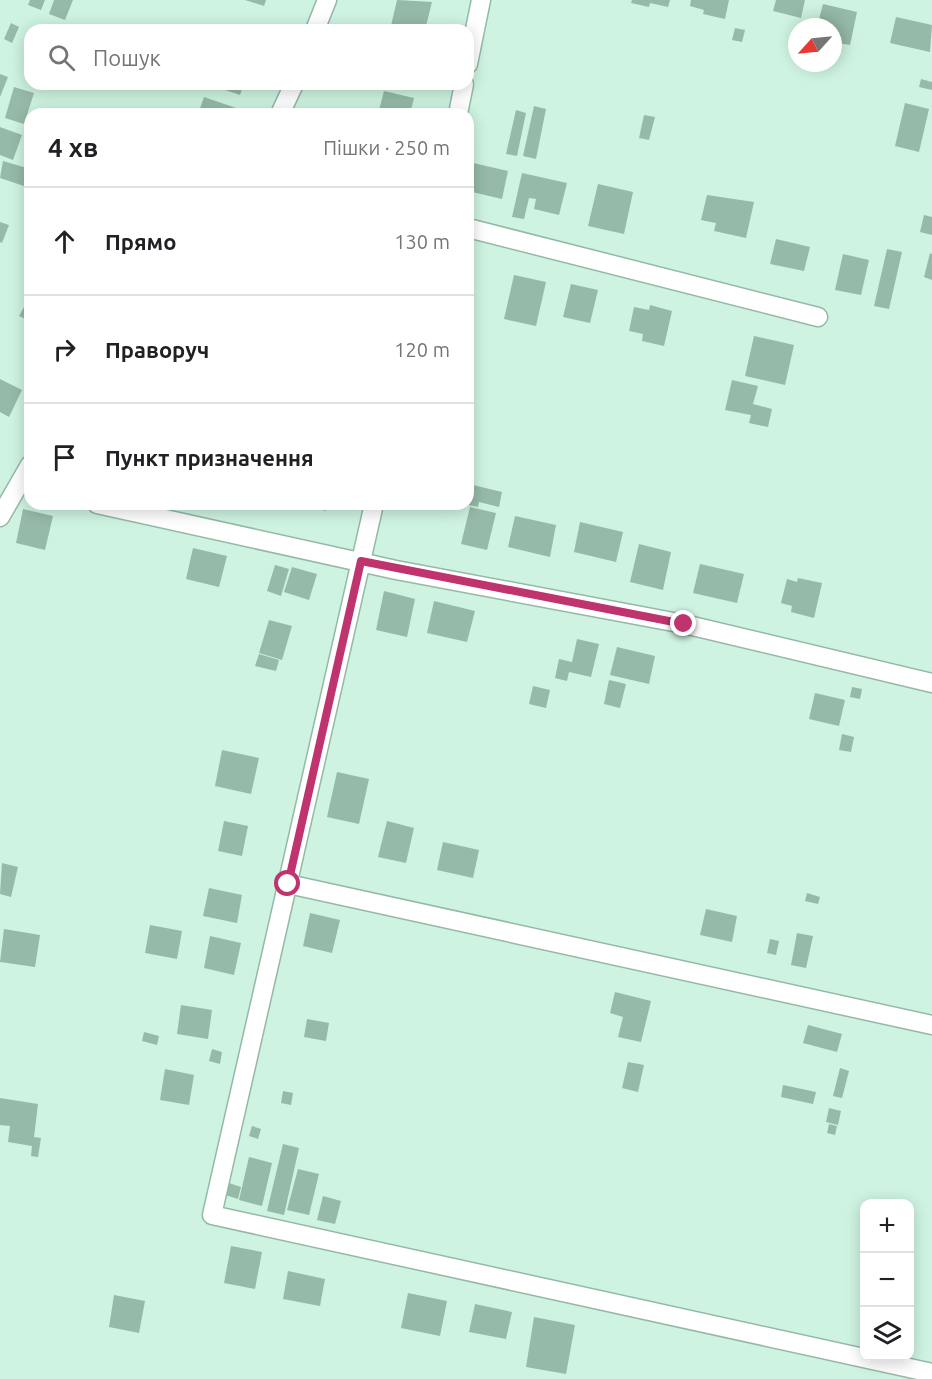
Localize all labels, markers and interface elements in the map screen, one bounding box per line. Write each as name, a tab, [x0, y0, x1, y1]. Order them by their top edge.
north arrow	[788, 18, 842, 72]
search box	[24, 24, 474, 90]
icon: search	[45, 41, 78, 74]
text: Пошук	[93, 45, 161, 70]
text: 4 хв	[48, 133, 98, 162]
text: Пішки · 250 m	[323, 136, 450, 159]
icon: ahead	[48, 225, 81, 258]
text: Прямо	[105, 229, 176, 254]
text: 130 m	[394, 230, 450, 253]
icon: right	[48, 333, 81, 366]
text: Праворуч	[105, 337, 209, 362]
text: 120 m	[394, 338, 450, 361]
icon: arrive	[48, 441, 81, 474]
text: Пункт призначення	[105, 445, 314, 470]
route end	[670, 610, 696, 636]
route start	[274, 870, 300, 896]
map controls	[860, 1199, 914, 1361]
button: +	[860, 1199, 914, 1253]
button: −	[860, 1253, 914, 1307]
button: layers	[860, 1307, 914, 1361]

